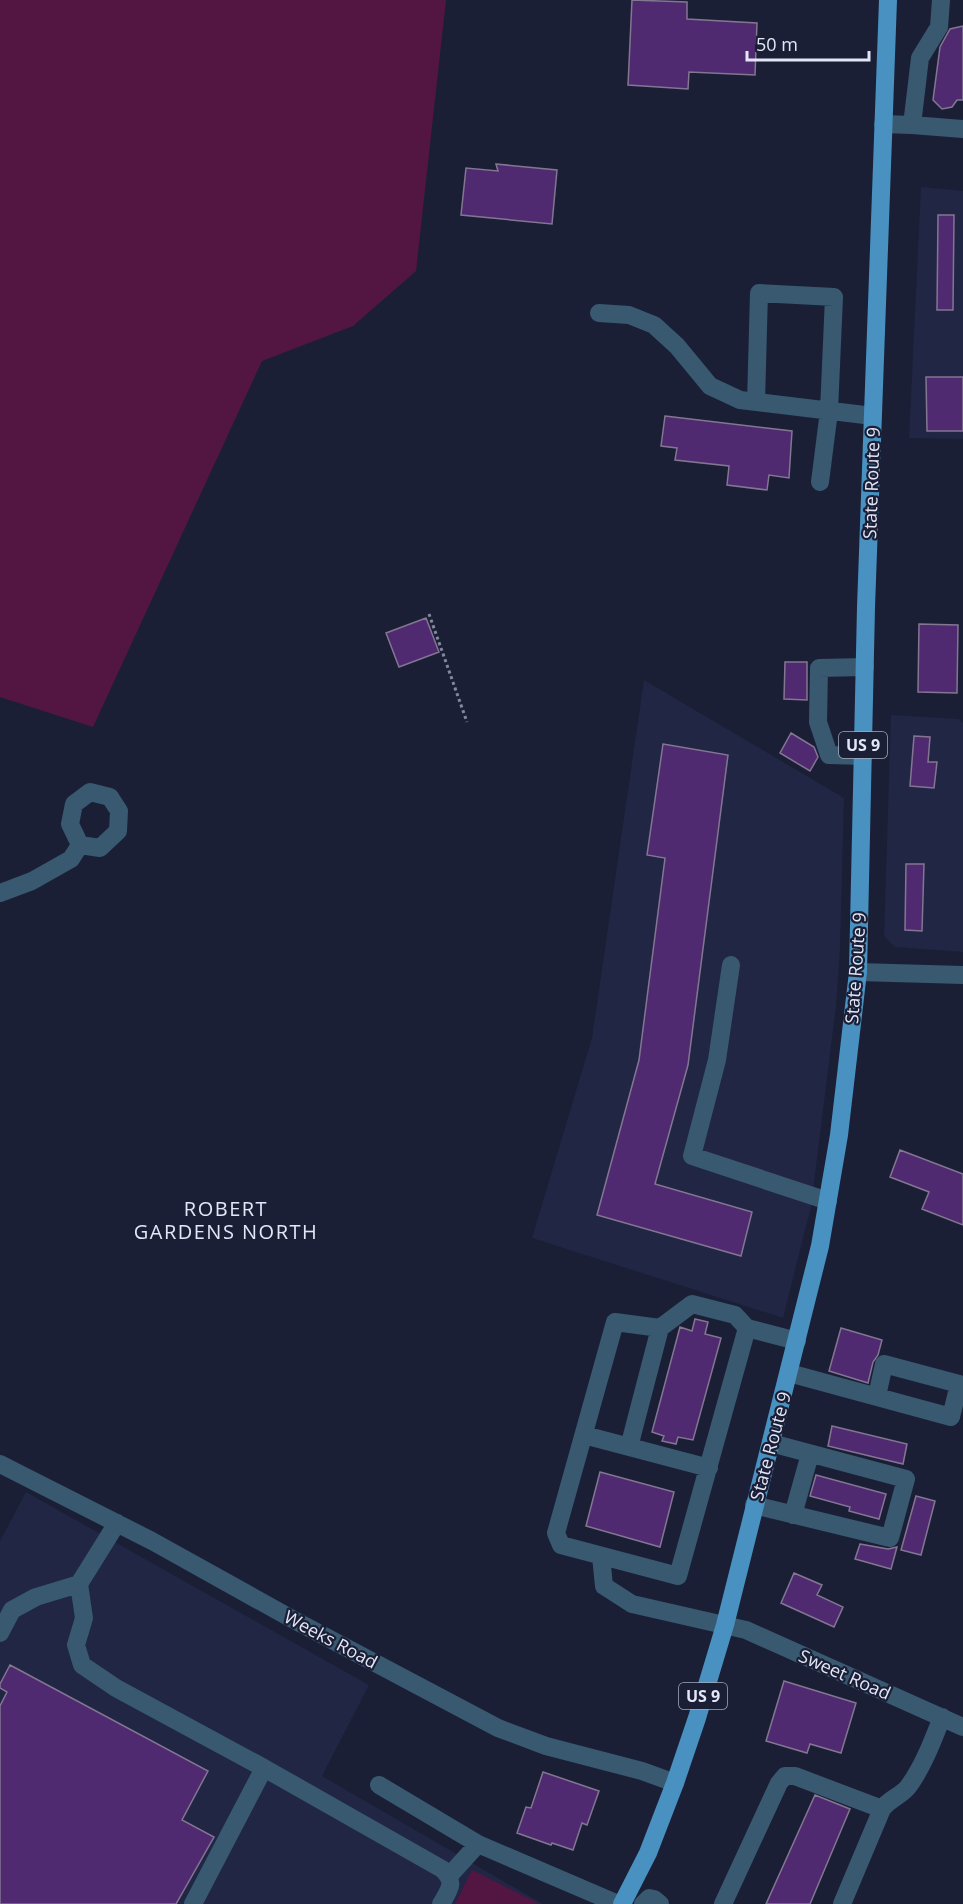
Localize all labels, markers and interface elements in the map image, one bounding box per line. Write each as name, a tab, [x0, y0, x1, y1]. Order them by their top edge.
scale bar	[747, 24, 868, 62]
text: 50 m	[756, 32, 798, 56]
street label: State Route 9	[857, 427, 885, 539]
road number: US 9	[839, 732, 887, 758]
street label: State Route 9	[839, 911, 871, 1025]
district label: ROBERT GARDENS NORTH	[134, 1195, 318, 1245]
street label: State Route 9	[744, 1389, 796, 1503]
street label: Weeks Road	[280, 1604, 382, 1674]
street label: Sweet Road	[795, 1643, 895, 1705]
road number: US 9	[679, 1683, 727, 1709]

